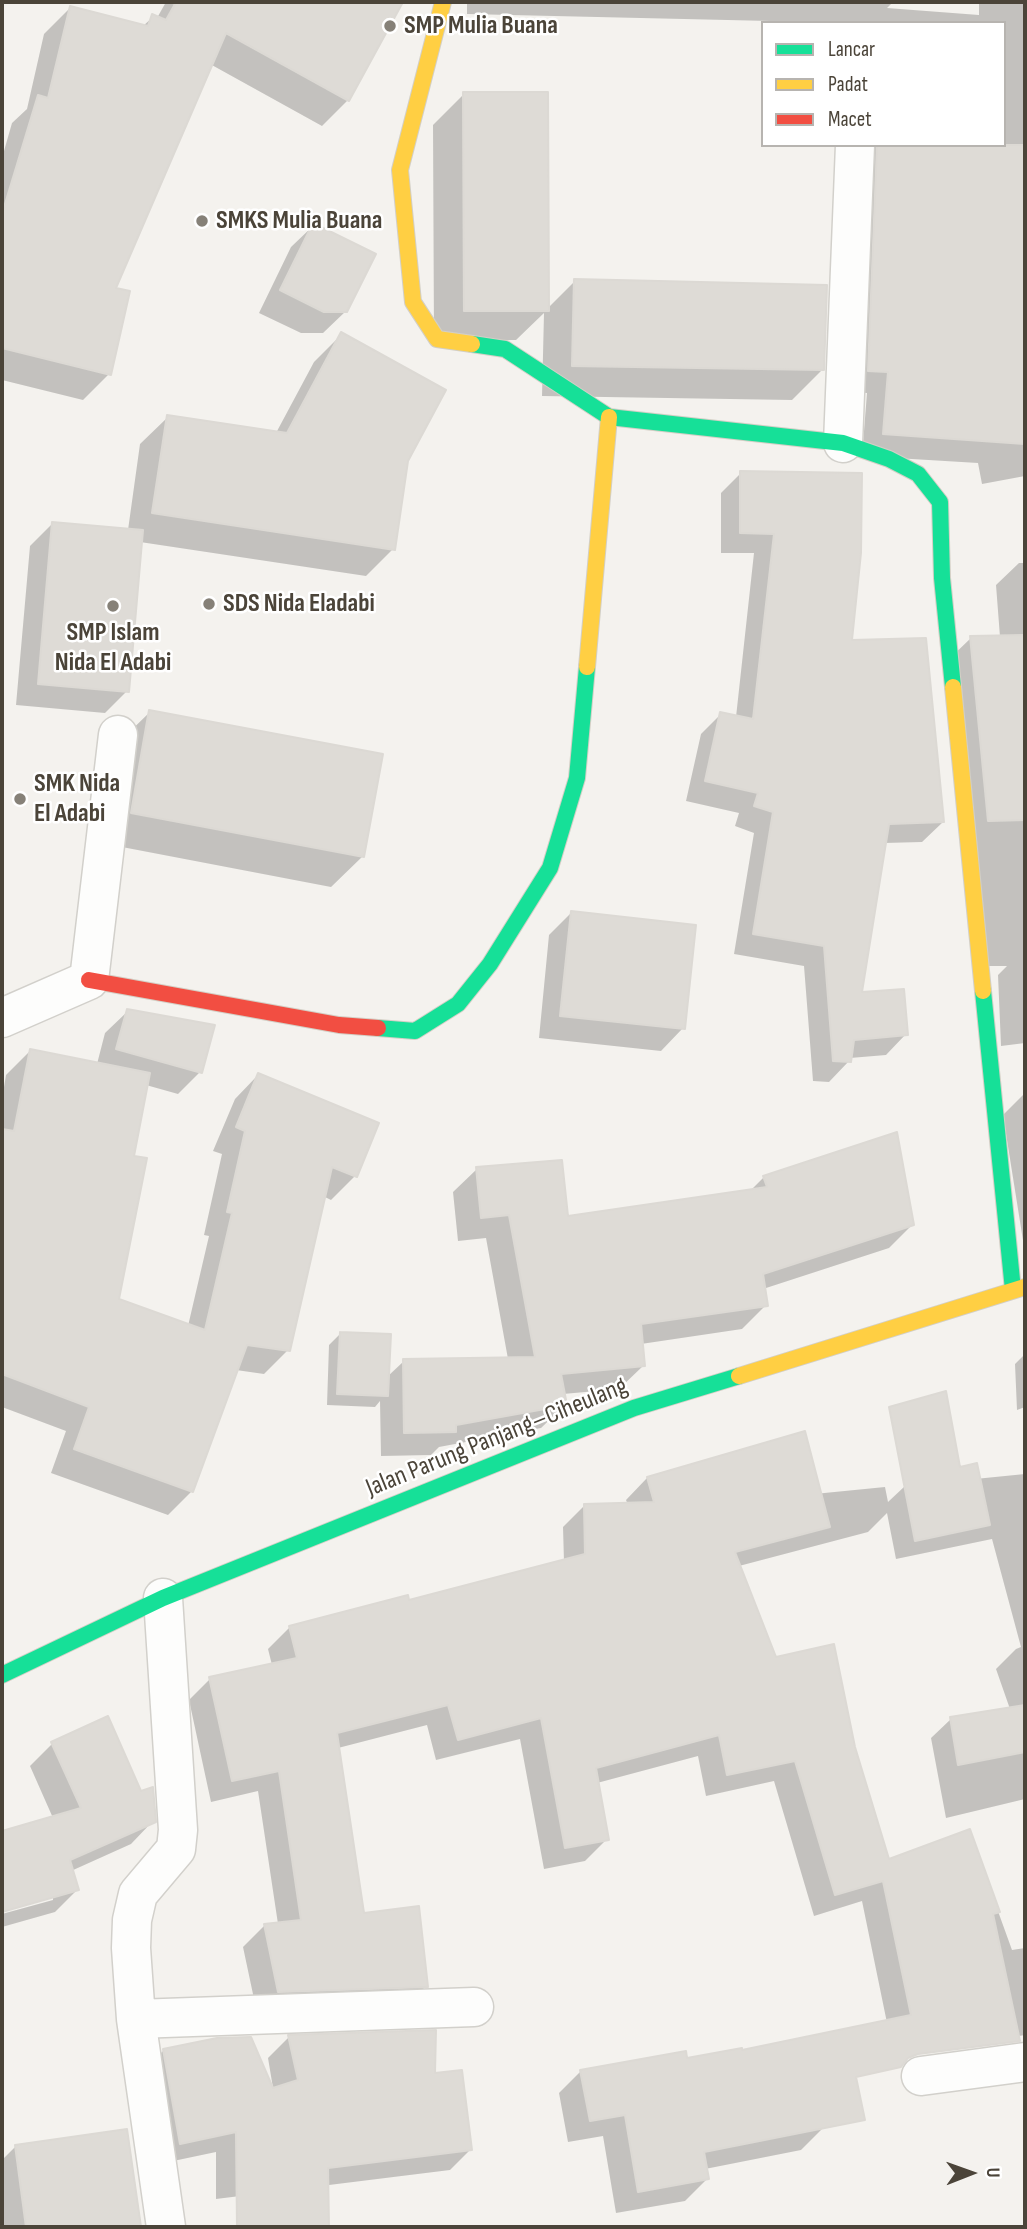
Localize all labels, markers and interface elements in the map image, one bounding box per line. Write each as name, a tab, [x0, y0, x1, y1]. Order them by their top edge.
place label: SMP Mulia Buana	[404, 10, 558, 42]
marker: SMP Mulia Buana	[382, 18, 398, 34]
legend	[761, 21, 1006, 147]
text: Lancar	[828, 37, 875, 62]
text: Padat	[828, 72, 868, 97]
text: Macet	[828, 107, 872, 132]
place label: SMKS Mulia Buana	[216, 205, 382, 237]
marker: SMKS Mulia Buana	[194, 213, 210, 229]
place label: SDS Nida Eladabi	[223, 588, 375, 620]
marker: SDS Nida Eladabi	[201, 596, 217, 612]
marker: SMP Islam Nida El Adabi	[105, 598, 121, 614]
place label: SMP Islam Nida El Adabi	[55, 617, 171, 678]
place label: SMK Nida El Adabi	[34, 768, 120, 830]
marker: SMK Nida El Adabi	[12, 791, 28, 807]
street label: Jalan Parung Panjang–Ciheulang	[362, 1371, 632, 1505]
north arrow	[936, 2138, 1006, 2208]
text: U	[981, 2167, 1004, 2178]

